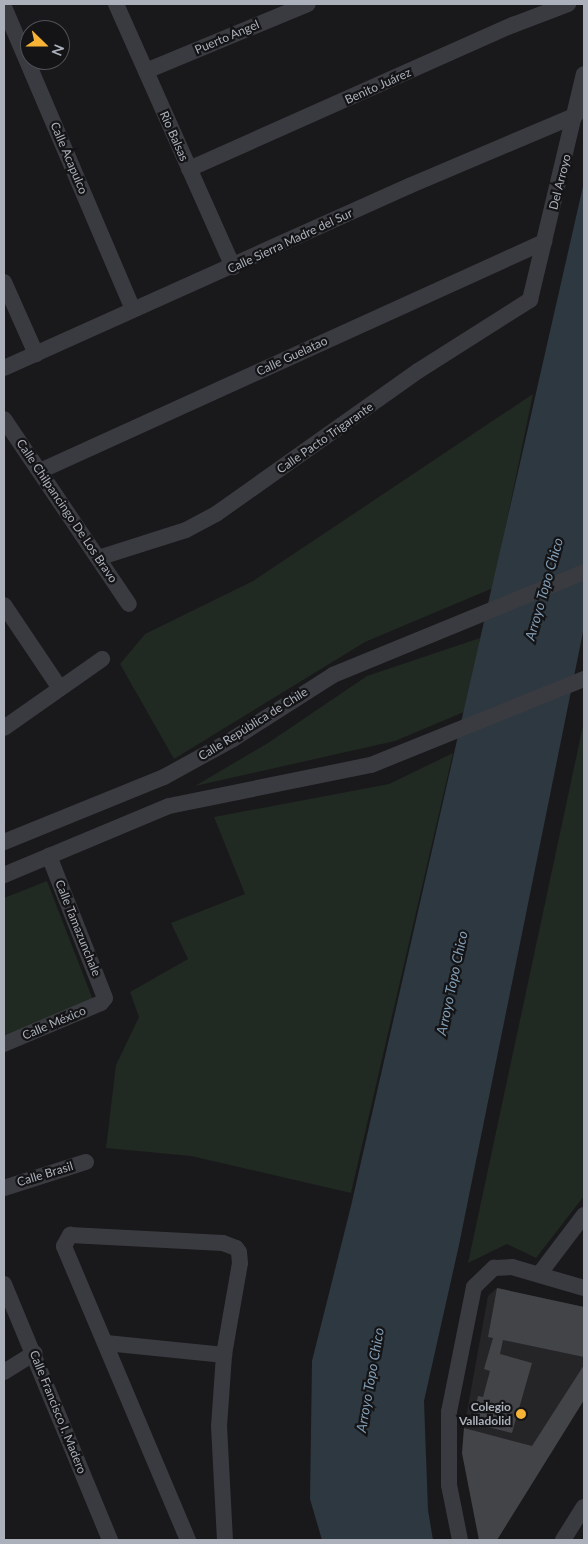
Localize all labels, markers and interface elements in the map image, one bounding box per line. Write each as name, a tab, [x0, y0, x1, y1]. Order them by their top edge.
street label: Puerto Angel	[193, 17, 261, 57]
north arrow	[20, 20, 70, 70]
text: N	[49, 42, 68, 59]
street label: Benito Juárez	[343, 65, 413, 107]
street label: Rio Balsas	[157, 109, 191, 163]
street label: Calle Acapulco	[47, 120, 91, 196]
street label: Del Arroyo	[546, 152, 574, 212]
street label: Calle Sierra Madre del Sur	[225, 206, 355, 276]
street label: Calle Guelatao	[254, 333, 330, 379]
street label: Calle Pacto Trigarante	[274, 399, 376, 477]
street label: Calle Chilpancingo De Los Bravo	[14, 437, 120, 585]
water label: Arroyo Topo Chico	[521, 536, 567, 642]
street label: Calle República de Chile	[196, 685, 310, 763]
street label: Calle Tamazunchale	[52, 878, 104, 978]
water label: Arroyo Topo Chico	[433, 929, 471, 1037]
street label: Calle México	[20, 1003, 88, 1043]
street label: Calle Brasil	[15, 1159, 75, 1189]
water label: Arroyo Topo Chico	[352, 1326, 388, 1434]
street label: Calle Francisco I. Madero	[27, 1348, 89, 1476]
place label: Colegio Valladolid	[459, 1400, 511, 1428]
marker: Colegio Valladolid	[515, 1408, 527, 1420]

